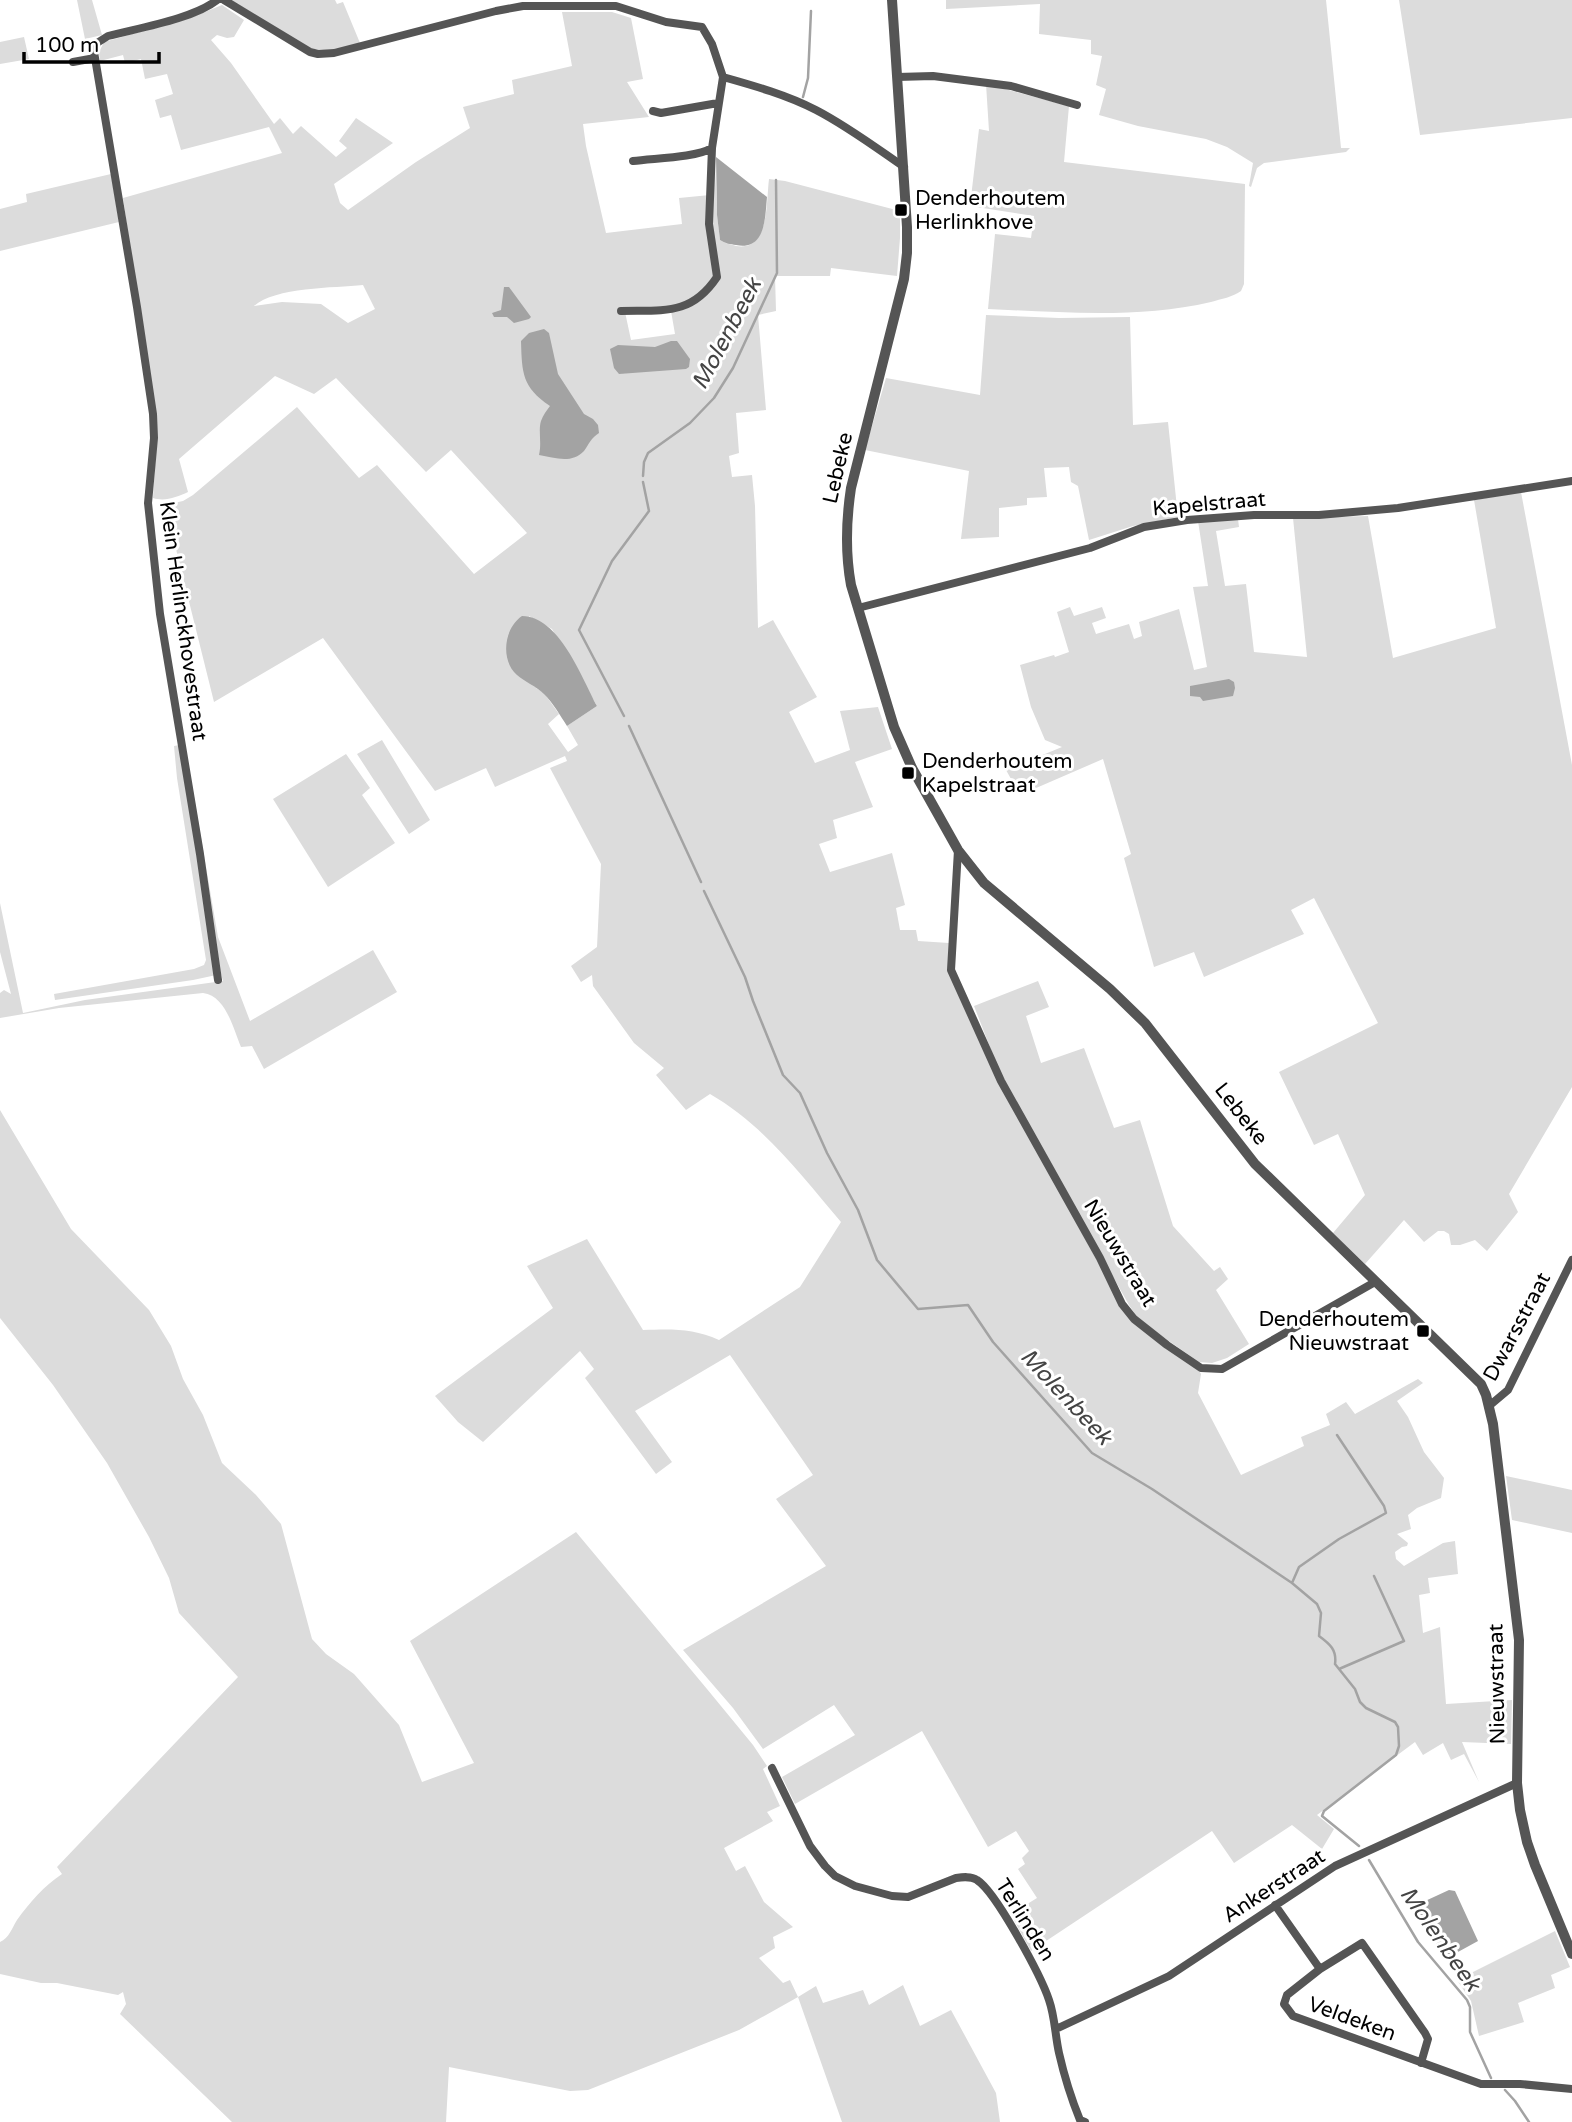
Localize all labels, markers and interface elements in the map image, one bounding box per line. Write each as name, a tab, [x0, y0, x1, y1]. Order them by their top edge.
scale bar	[24, 21, 159, 65]
text: 100 m	[35, 33, 99, 58]
place label: Denderhoutem Herlinkhove	[915, 186, 1066, 235]
marker: Denderhoutem Herlinkhove	[893, 202, 909, 218]
water label: Molenbeek	[686, 272, 769, 394]
street label: Lebeke	[818, 430, 858, 506]
street label: Kapelstraat	[1151, 487, 1267, 521]
street label: Klein Herlinckhovestraat	[154, 500, 212, 742]
place label: Denderhoutem Kapelstraat	[922, 749, 1073, 798]
marker: Denderhoutem Kapelstraat	[900, 765, 916, 781]
street label: Lebeke	[1209, 1078, 1273, 1150]
street label: Nieuwstraat	[1078, 1195, 1162, 1311]
street label: Dwarsstraat	[1478, 1268, 1556, 1386]
place label: Denderhoutem Nieuwstraat	[1258, 1307, 1409, 1356]
marker: Denderhoutem Nieuwstraat	[1415, 1323, 1431, 1339]
water label: Molenbeek	[1014, 1343, 1119, 1452]
street label: Nieuwstraat	[1483, 1623, 1511, 1745]
street label: Ankerstraat	[1218, 1844, 1330, 1928]
street label: Terlinden	[990, 1874, 1060, 1966]
water label: Molenbeek	[1394, 1881, 1487, 1998]
street label: Veldeken	[1305, 1992, 1399, 2046]

